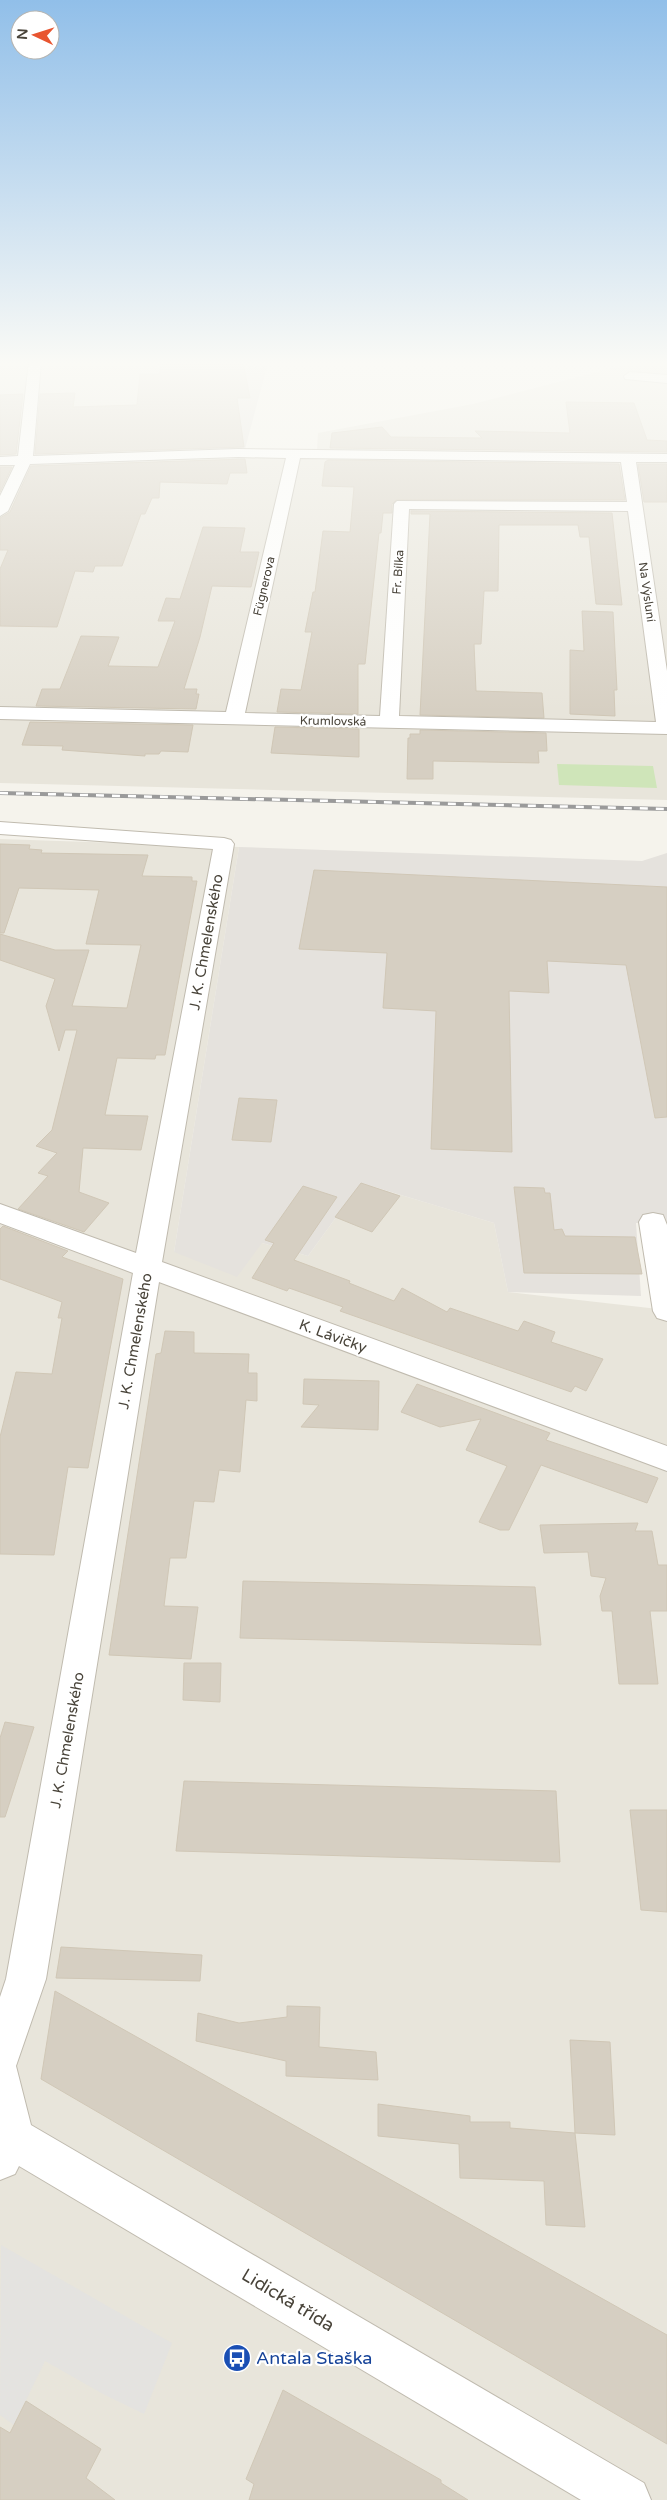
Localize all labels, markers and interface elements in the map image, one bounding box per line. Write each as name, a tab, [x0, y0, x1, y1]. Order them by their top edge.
north arrow	[10, 10, 60, 60]
text: N	[14, 28, 31, 40]
street label: Fr. Bílka	[389, 549, 407, 595]
street label: Fügnerova	[250, 555, 278, 617]
street label: Na Výsluní	[636, 561, 658, 623]
street label: Krumlovská	[300, 713, 366, 729]
street label: J. K. Chmelenského	[185, 873, 227, 1011]
street label: J. K. Chmelenského	[114, 1272, 156, 1410]
street label: K. Lávičky	[297, 1315, 369, 1357]
street label: J. K. Chmelenského	[46, 1671, 88, 1809]
street label: Lidická třída	[238, 2264, 338, 2336]
bus stop icon: Antala Staška	[222, 2343, 252, 2373]
place label: Antala Staška	[256, 2347, 372, 2369]

